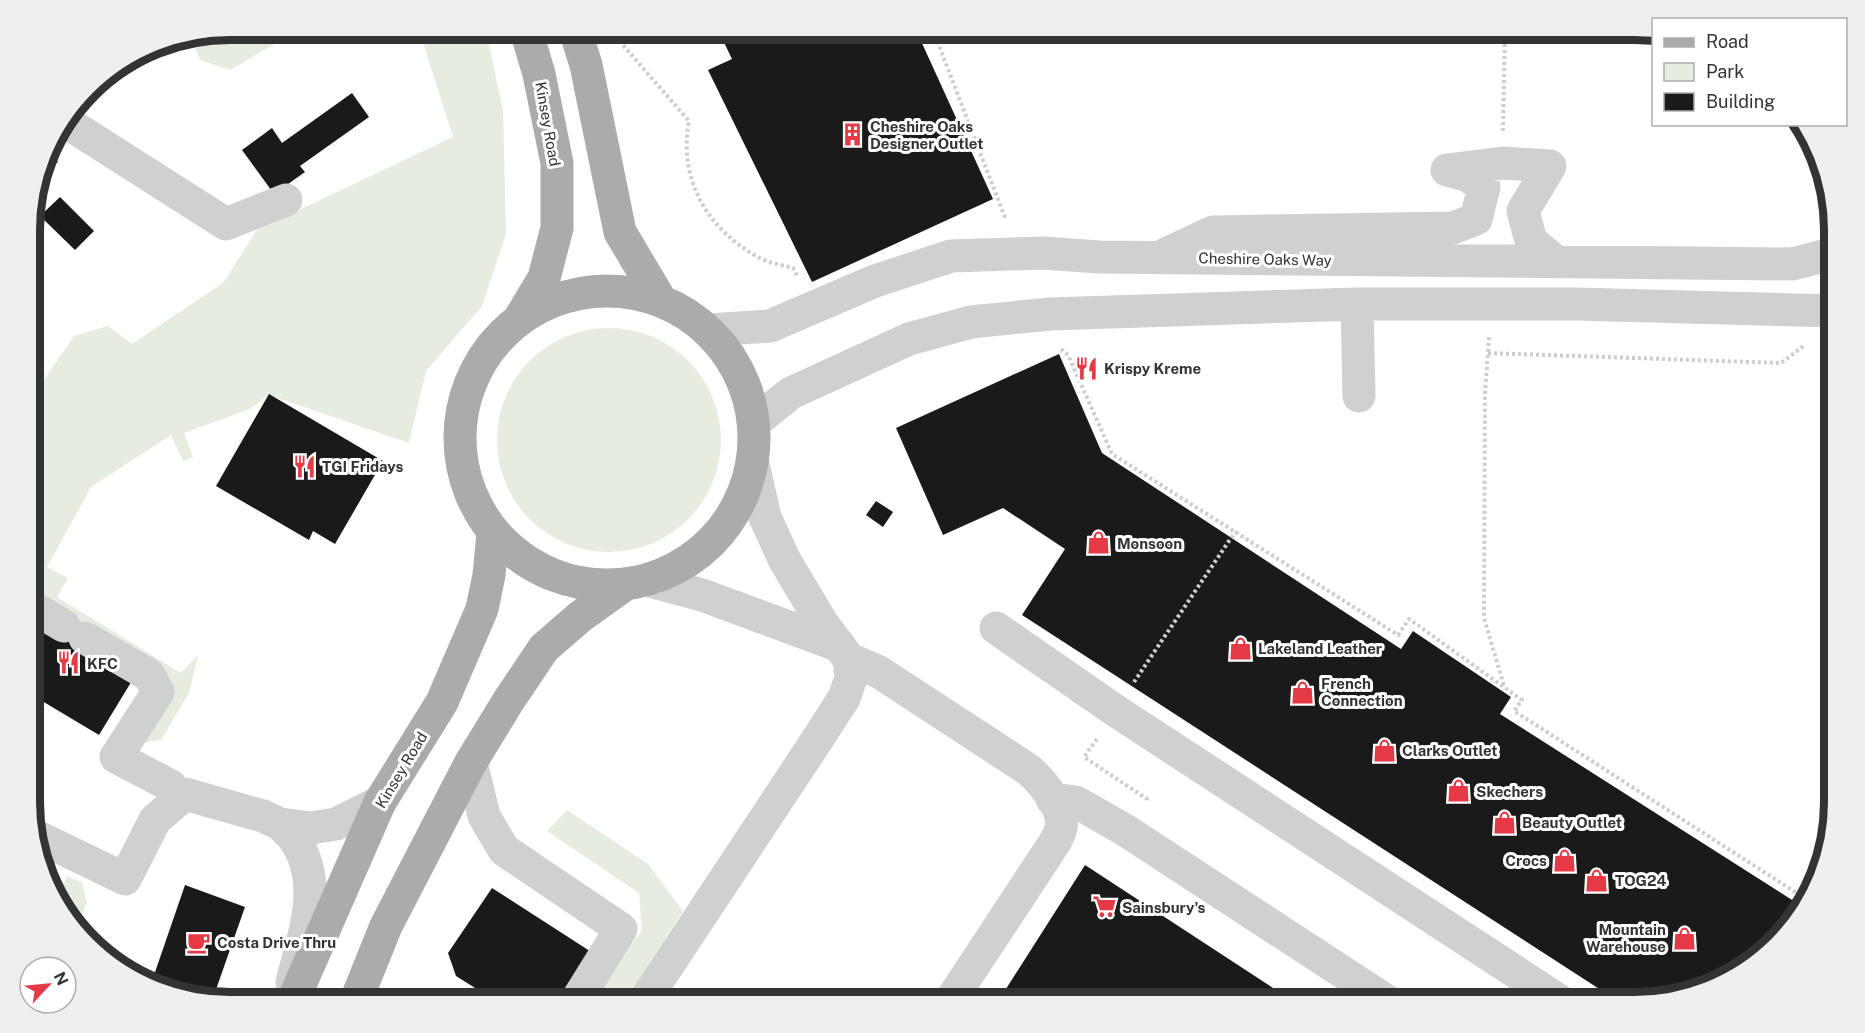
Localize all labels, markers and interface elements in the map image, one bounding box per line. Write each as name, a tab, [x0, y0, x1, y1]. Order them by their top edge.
legend	[1652, 18, 1847, 126]
text: Road	[1706, 31, 1749, 52]
text: Park	[1706, 61, 1744, 82]
street label: Kinsey Road	[532, 80, 564, 168]
text: Building	[1706, 91, 1775, 112]
place label: Cheshire Oaks Designer Outlet	[870, 118, 984, 152]
building icon: Cheshire Oaks Designer Outlet	[839, 122, 865, 148]
street label: Cheshire Oaks Way	[1198, 249, 1332, 269]
restaurant icon: Krispy Kreme	[1073, 355, 1099, 381]
place label: Krispy Kreme	[1104, 360, 1201, 377]
restaurant icon: TGI Fridays	[291, 453, 317, 479]
place label: TGI Fridays	[322, 458, 404, 475]
shop icon: Monsoon	[1086, 530, 1112, 556]
place label: Monsoon	[1117, 535, 1182, 552]
shop icon: Lakeland Leather	[1227, 635, 1253, 661]
place label: Lakeland Leather	[1258, 640, 1382, 657]
restaurant icon: KFC	[56, 650, 82, 676]
place label: KFC	[87, 655, 118, 672]
place label: French Connection	[1321, 675, 1403, 709]
shop icon: French Connection	[1290, 679, 1316, 705]
street label: Kinsey Road	[372, 729, 430, 811]
shop icon: Clarks Outlet	[1371, 737, 1397, 763]
place label: Clarks Outlet	[1402, 742, 1498, 759]
shop icon: Skechers	[1445, 778, 1471, 804]
place label: Skechers	[1476, 783, 1543, 800]
shop icon: Beauty Outlet	[1491, 809, 1517, 835]
place label: Beauty Outlet	[1522, 814, 1622, 831]
shop icon: Crocs	[1552, 847, 1578, 873]
place label: Crocs	[1505, 852, 1547, 869]
shop icon: TOG24	[1584, 867, 1610, 893]
place label: TOG24	[1615, 872, 1666, 889]
supermarket icon: Sainsbury's	[1091, 894, 1117, 920]
place label: Sainsbury's	[1122, 899, 1205, 916]
place label: Mountain Warehouse	[1586, 921, 1666, 955]
shop icon: Mountain Warehouse	[1671, 925, 1697, 951]
cafe icon: Costa Drive Thru	[186, 929, 212, 955]
place label: Costa Drive Thru	[217, 934, 336, 951]
north arrow	[18, 955, 78, 1015]
text: N	[50, 969, 72, 988]

